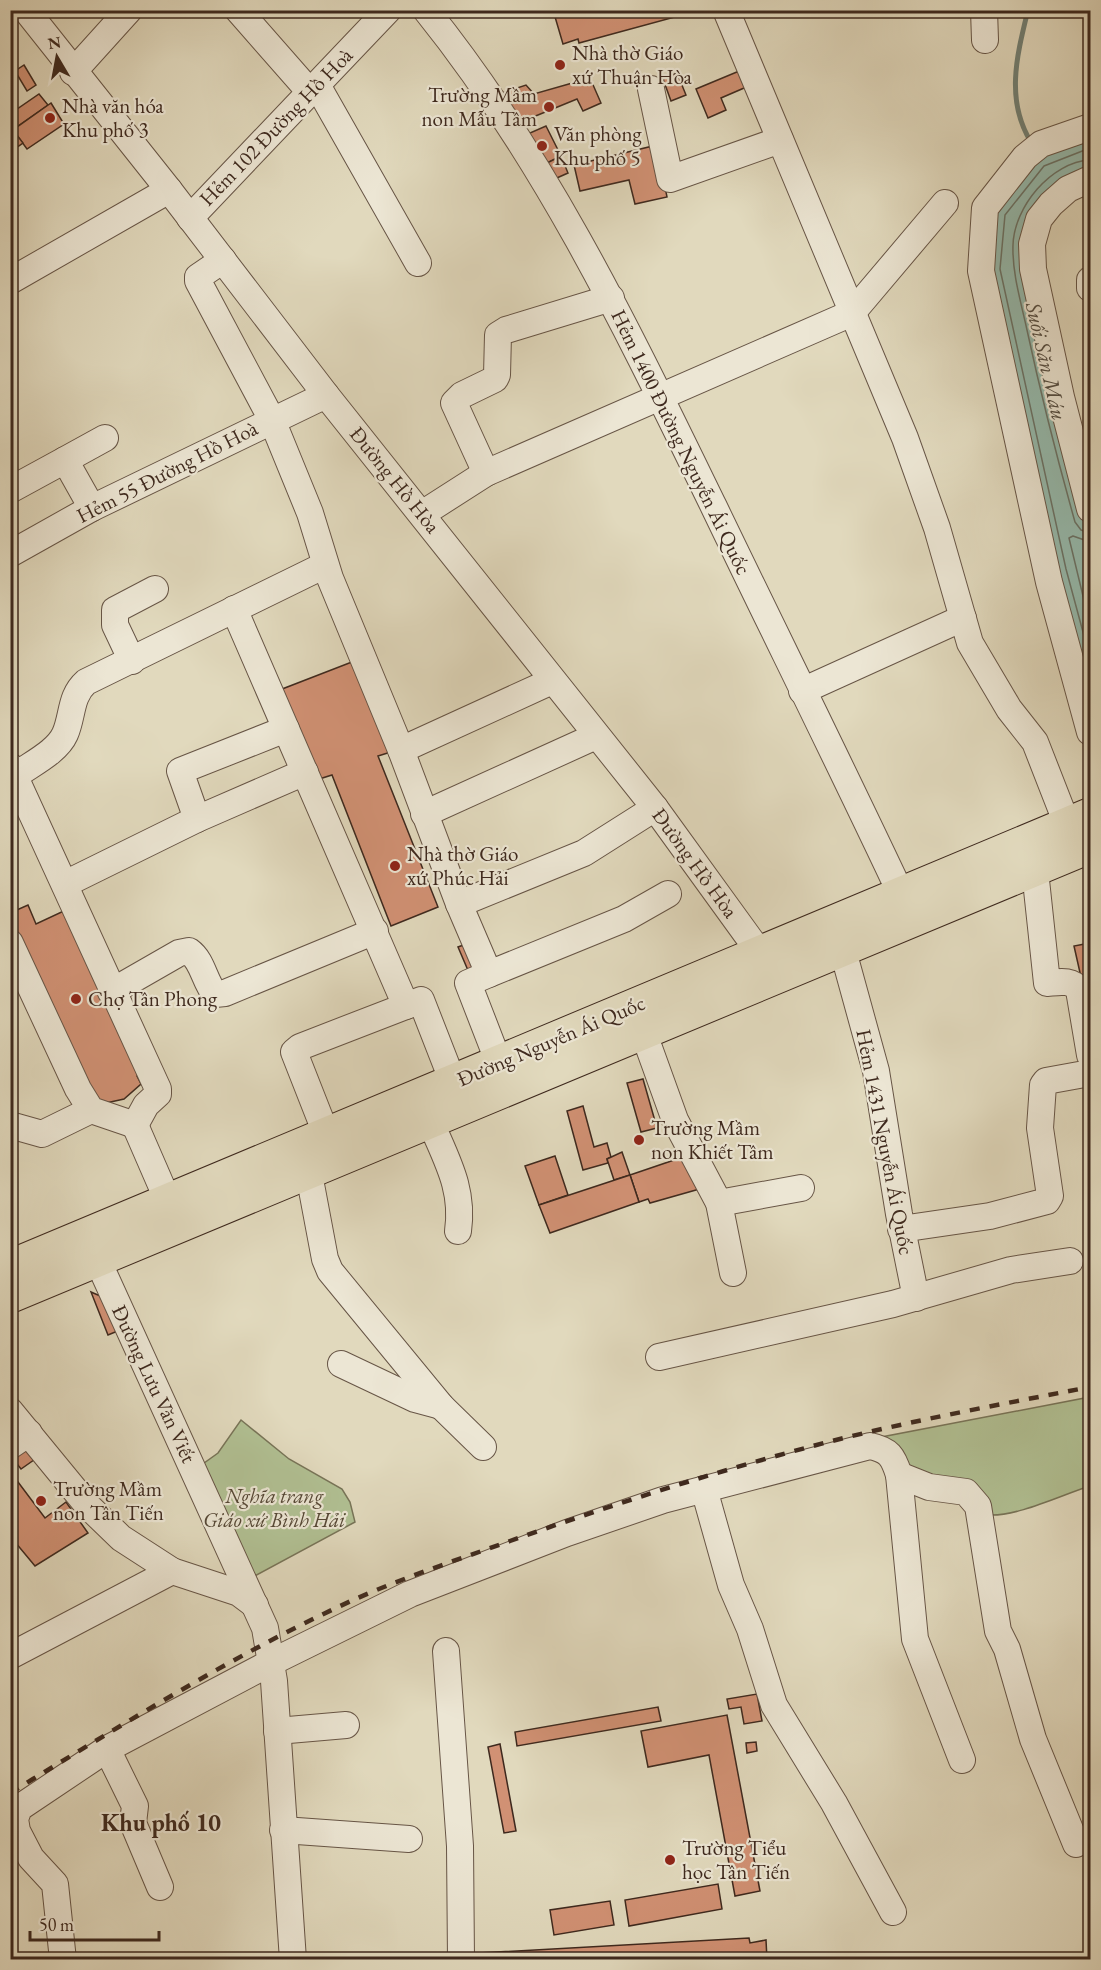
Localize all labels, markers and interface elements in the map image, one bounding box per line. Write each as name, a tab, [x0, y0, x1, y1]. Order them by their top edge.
north arrow	[27, 27, 87, 87]
text: N	[46, 31, 63, 54]
place label: Nhà thờ Giáo xứ Thuận Hòa	[572, 39, 693, 90]
street label: Hẻm 102 Đường Hồ Hoà	[193, 41, 359, 211]
marker: Nhà thờ Giáo xứ Thuận Hòa	[553, 58, 567, 72]
place label: Trường Mầm non Mẫu Tâm	[422, 81, 537, 132]
place label: Nhà văn hóa Khu phố 3	[62, 92, 164, 143]
marker: Trường Mầm non Mẫu Tâm	[542, 100, 556, 114]
marker: Nhà văn hóa Khu phố 3	[43, 111, 57, 125]
place label: Văn phòng Khu phố 5	[554, 120, 643, 171]
marker: Văn phòng Khu phố 5	[535, 139, 549, 153]
water label: Suối Săn Máu	[1019, 298, 1074, 423]
street label: Hẻm 1400 Đường Nguyễn Ái Quốc	[604, 305, 758, 579]
street label: Hẻm 55 Đường Hồ Hoà	[72, 414, 262, 529]
street label: Đường Hồ Hòa	[344, 421, 447, 539]
street label: Đường Hồ Hòa	[646, 802, 745, 924]
place label: Nhà thờ Giáo xứ Phúc Hải	[407, 840, 519, 891]
marker: Nhà thờ Giáo xứ Phúc Hải	[388, 859, 402, 873]
place label: Chợ Tân Phong	[88, 985, 218, 1012]
street label: Đường Nguyễn Ái Quốc	[453, 989, 649, 1093]
marker: Chợ Tân Phong	[69, 992, 83, 1006]
street label: Hẻm 1431 Nguyễn Ái Quốc	[849, 1027, 921, 1257]
place label: Trường Mầm non Khiết Tâm	[651, 1114, 774, 1165]
marker: Trường Mầm non Khiết Tâm	[632, 1133, 646, 1147]
street label: Đường Lưu Văn Viết	[106, 1300, 203, 1467]
place label: Trường Mầm non Tân Tiến	[53, 1475, 164, 1526]
park label: Nghĩa trang Giáo xứ Bình Hải	[203, 1482, 346, 1533]
marker: Trường Mầm non Tân Tiến	[34, 1494, 48, 1508]
district label: Khu phố 10	[101, 1807, 221, 1838]
place label: Trường Tiểu học Tân Tiến	[682, 1834, 790, 1885]
marker: Trường Tiểu học Tân Tiến	[663, 1853, 677, 1867]
scale bar	[30, 1904, 159, 1942]
text: 50 m	[39, 1913, 74, 1936]

